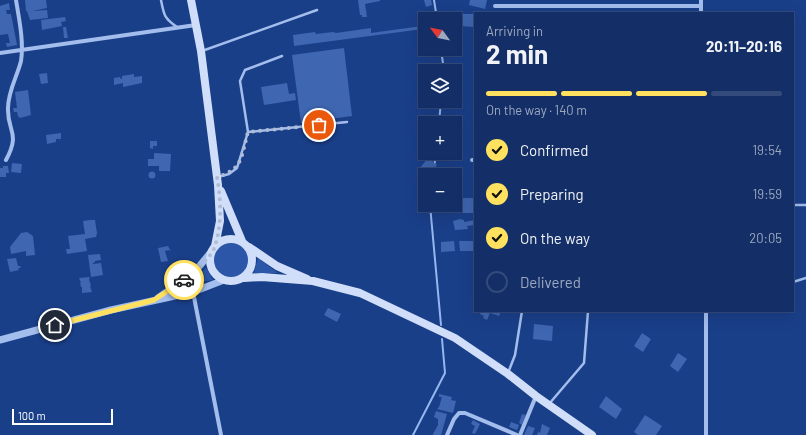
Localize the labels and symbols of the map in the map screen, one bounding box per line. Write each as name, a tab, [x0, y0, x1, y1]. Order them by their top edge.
north arrow	[418, 12, 462, 56]
pin	[302, 108, 336, 142]
courier	[164, 260, 204, 300]
pin	[38, 308, 72, 342]
scale bar	[12, 407, 113, 426]

